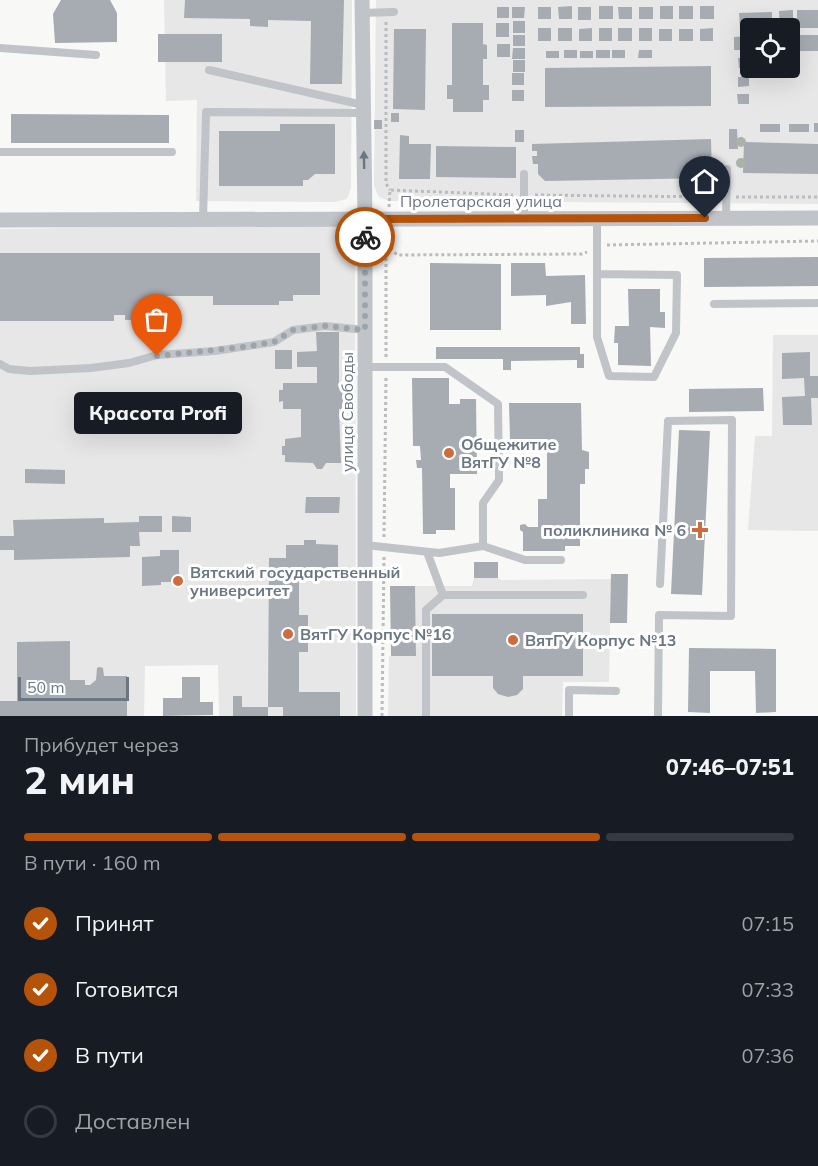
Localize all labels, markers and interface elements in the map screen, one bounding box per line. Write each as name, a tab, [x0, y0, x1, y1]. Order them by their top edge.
map controls	[740, 18, 800, 78]
button: locate	[740, 18, 800, 78]
one-way arrow	[359, 151, 369, 170]
pin	[679, 156, 730, 218]
icon: home	[688, 165, 721, 198]
street label: Пролетарская улица	[400, 191, 562, 211]
courier	[335, 207, 395, 267]
icon: bike	[349, 221, 382, 254]
pin	[131, 294, 182, 356]
icon: bag	[140, 303, 173, 336]
street label: улица Свободы	[337, 352, 357, 472]
callout: Красота Profi	[73, 392, 241, 434]
text: Красота Profi	[89, 400, 227, 425]
place label: Общежитие ВятГУ №8	[461, 434, 556, 472]
marker: Общежитие ВятГУ №8	[442, 446, 456, 460]
place label: поликлиника № 6	[543, 520, 686, 540]
marker: поликлиника № 6	[691, 521, 709, 539]
place label: Вятский государственный университет	[190, 562, 400, 600]
marker: Вятский государственный университет	[171, 574, 185, 588]
place label: ВятГУ Корпус №16	[300, 624, 452, 644]
marker: ВятГУ Корпус №16	[281, 627, 295, 641]
place label: ВятГУ Корпус №13	[525, 630, 676, 650]
marker: ВятГУ Корпус №13	[506, 633, 520, 647]
scale bar	[18, 674, 129, 702]
text: 50 m	[27, 677, 64, 697]
text: Прибудет через	[24, 732, 179, 757]
text: 07:46–07:51	[666, 753, 794, 781]
text: 2 мин	[24, 755, 135, 804]
text: В пути · 160 m	[24, 850, 160, 875]
icon: check	[24, 907, 57, 940]
text: Принят	[75, 909, 154, 937]
text: 07:15	[741, 911, 794, 936]
icon: check	[24, 973, 57, 1006]
text: Готовится	[75, 975, 179, 1003]
text: 07:33	[741, 977, 794, 1002]
icon: check	[24, 1039, 57, 1072]
text: В пути	[75, 1041, 144, 1069]
text: 07:36	[741, 1043, 794, 1068]
text: Доставлен	[75, 1107, 191, 1135]

